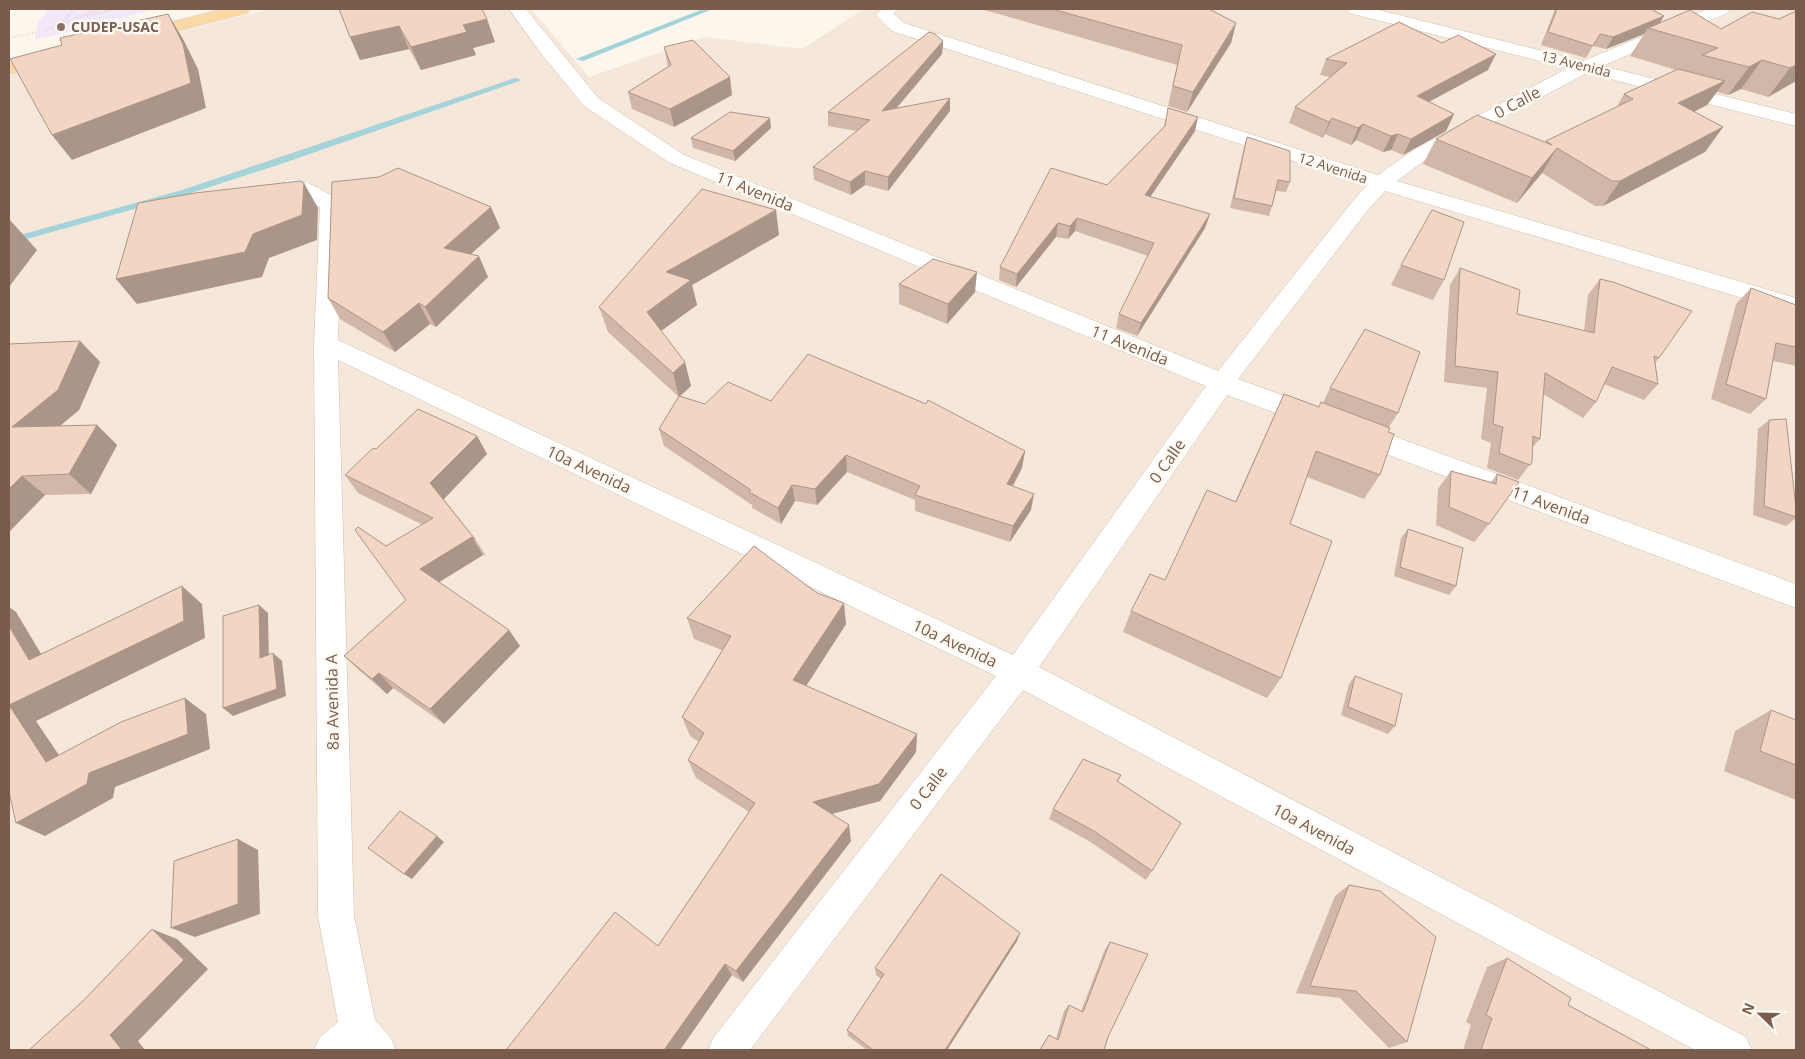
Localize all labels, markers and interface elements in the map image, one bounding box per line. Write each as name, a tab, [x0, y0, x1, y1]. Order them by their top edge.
place label: CUDEP-USAC	[71, 17, 159, 36]
marker: CUDEP-USAC	[55, 21, 67, 33]
street label: 13 Avenida	[1539, 46, 1613, 81]
street label: 0 Calle	[1490, 81, 1544, 123]
street label: 12 Avenida	[1296, 147, 1370, 188]
street label: 11 Avenida	[713, 165, 797, 217]
street label: 11 Avenida	[1088, 319, 1172, 371]
street label: 0 Calle	[1144, 434, 1190, 488]
street label: 10a Avenida	[543, 440, 635, 498]
street label: 11 Avenida	[1509, 481, 1593, 529]
street label: 10a Avenida	[909, 614, 1001, 672]
street label: 8a Avenida A	[320, 653, 344, 750]
street label: 0 Calle	[904, 762, 952, 814]
street label: 10a Avenida	[1269, 798, 1359, 860]
north arrow	[1735, 989, 1785, 1039]
text: N	[1737, 1000, 1759, 1018]

